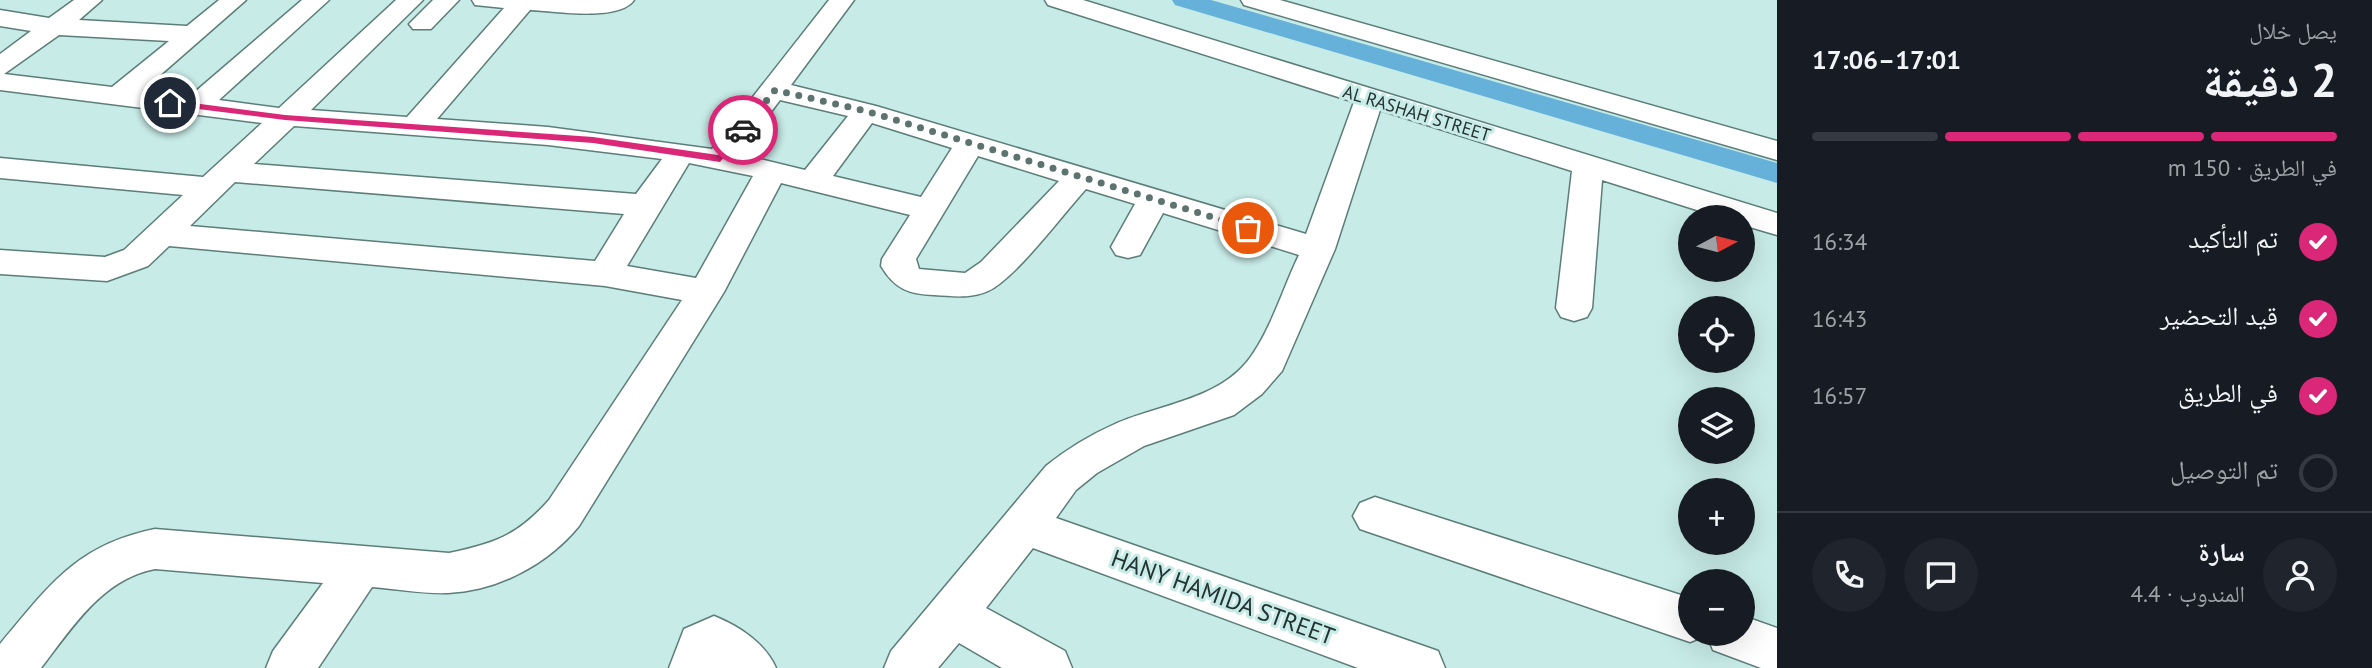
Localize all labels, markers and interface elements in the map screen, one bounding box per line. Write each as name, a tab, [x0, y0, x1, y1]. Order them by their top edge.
text: يصل خلال	[2249, 16, 2337, 45]
text: 17:01–17:06	[1812, 43, 1961, 76]
text: 2 دقيقة	[2203, 50, 2337, 110]
pin	[140, 73, 200, 133]
street label: AL RASHAH STREET	[1340, 80, 1494, 146]
icon: home	[151, 84, 189, 122]
courier	[708, 95, 778, 165]
icon: car	[724, 111, 762, 149]
text: في الطريق · 150 m	[2168, 153, 2337, 182]
pin	[1218, 198, 1278, 258]
north arrow	[1678, 205, 1755, 282]
map controls	[1678, 205, 1755, 646]
icon: bag	[1229, 209, 1267, 247]
text: تم التأكيد	[2188, 222, 2278, 255]
icon: check	[2299, 223, 2337, 261]
text: 16:34	[1812, 227, 1867, 256]
button: locate	[1678, 296, 1755, 373]
text: قيد التحضير	[2160, 299, 2278, 332]
icon: check	[2299, 300, 2337, 338]
text: 16:43	[1812, 304, 1867, 333]
text: في الطريق	[2178, 376, 2278, 409]
icon: check	[2299, 377, 2337, 415]
text: 16:57	[1812, 381, 1867, 410]
button: layers	[1678, 387, 1755, 464]
text: تم التوصيل	[2170, 453, 2278, 486]
button: +	[1678, 478, 1755, 555]
text: سارة	[2198, 535, 2245, 568]
button: phone	[1812, 538, 1886, 612]
button: chat	[1904, 538, 1978, 612]
button: person	[2263, 538, 2337, 612]
street label: HANY HAMIDA STREET	[1107, 542, 1339, 652]
button: −	[1678, 569, 1755, 646]
text: المندوب · 4.4	[2131, 579, 2245, 608]

